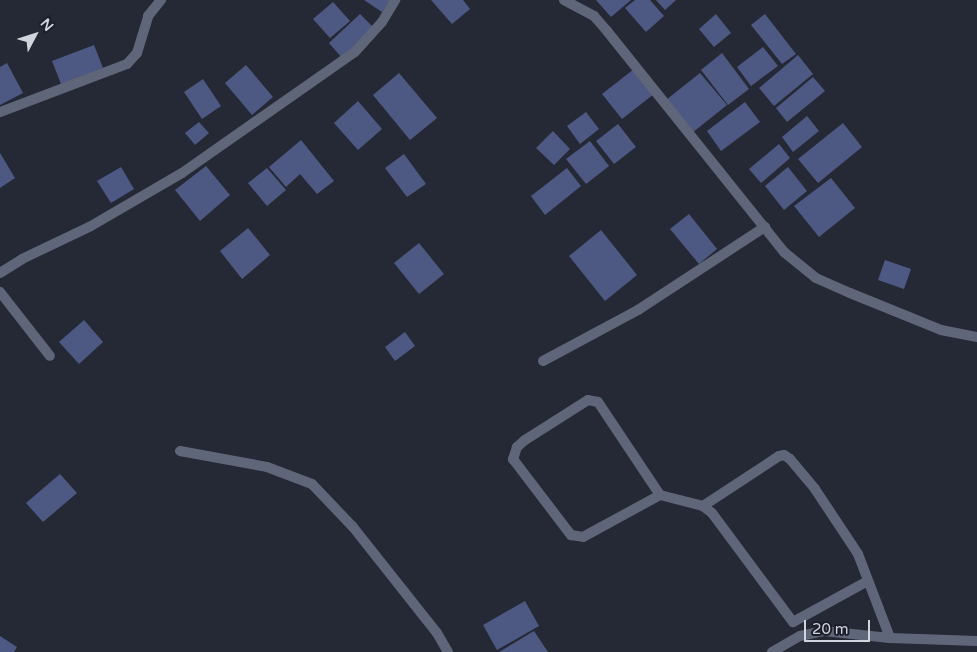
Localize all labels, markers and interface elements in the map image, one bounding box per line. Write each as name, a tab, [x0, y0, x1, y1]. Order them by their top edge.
north arrow	[10, 10, 60, 60]
text: N	[37, 15, 57, 35]
scale bar	[807, 610, 873, 642]
text: 20 m	[812, 620, 849, 638]

